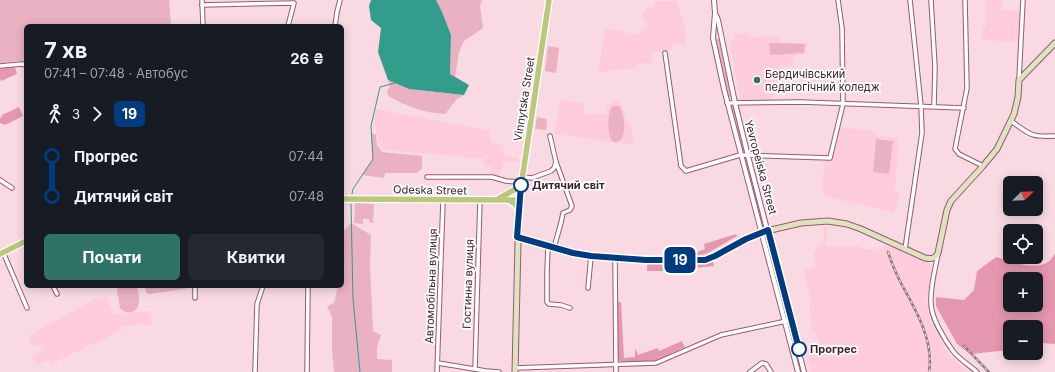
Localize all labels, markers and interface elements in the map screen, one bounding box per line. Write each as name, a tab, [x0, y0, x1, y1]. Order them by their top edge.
text: 7 хв	[44, 37, 87, 63]
text: 26 ₴	[290, 49, 324, 68]
street label: Vinnytska Street	[510, 55, 538, 142]
text: 07:41 – 07:48 · Автобус	[44, 65, 188, 81]
place label: Бердичівський педагогічний коледж	[765, 67, 880, 94]
marker: Бердичівський педагогічний коледж	[752, 75, 762, 85]
icon: walk	[44, 103, 66, 125]
icon: forward	[86, 103, 108, 125]
text: 19	[122, 105, 137, 122]
text: 3	[72, 106, 80, 122]
street label: Yevropeiska Street	[742, 118, 780, 216]
text: Прогрес	[74, 147, 138, 166]
text: 07:44	[289, 148, 324, 164]
north arrow	[1003, 176, 1043, 216]
map controls	[1003, 176, 1043, 360]
marker: Дитячий світ	[513, 177, 529, 193]
place label: Дитячий світ	[532, 178, 605, 192]
street label: Odeska Street	[393, 182, 467, 198]
text: Дитячий світ	[74, 187, 173, 206]
text: 07:48	[289, 188, 324, 204]
button: locate	[1003, 224, 1043, 264]
street label: Автомобільна вулиця	[422, 228, 440, 344]
button: Почати	[44, 234, 180, 280]
button: Квитки	[188, 234, 324, 280]
street label: Гостинна вулиця	[459, 239, 477, 329]
line badge: 19	[662, 247, 698, 273]
text: 19	[672, 251, 688, 268]
button: +	[1003, 272, 1043, 312]
button: −	[1003, 320, 1043, 360]
marker: Прогрес	[791, 341, 807, 357]
place label: Прогрес	[810, 342, 857, 356]

